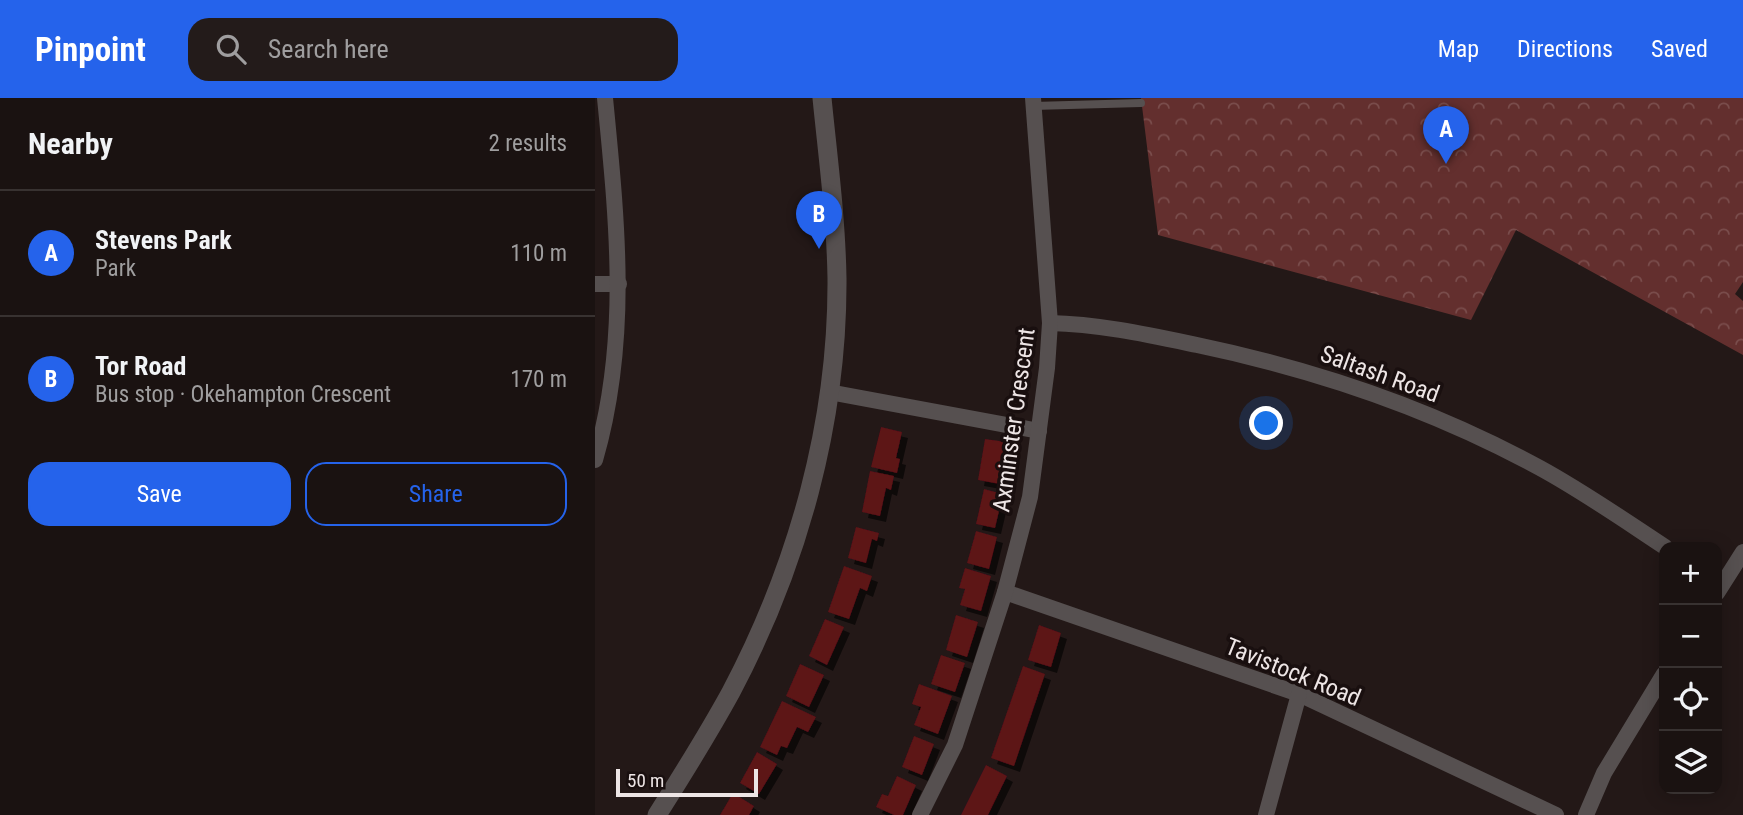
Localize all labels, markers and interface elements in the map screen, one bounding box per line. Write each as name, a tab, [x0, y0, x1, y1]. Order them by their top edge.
search box	[188, 18, 678, 81]
text: Pinpoint	[35, 30, 146, 69]
icon: search	[212, 30, 250, 68]
text: Search here	[268, 34, 389, 64]
text: Map	[1438, 35, 1479, 63]
text: Directions	[1517, 35, 1613, 63]
text: Saved	[1651, 35, 1708, 63]
pin: A	[1423, 106, 1469, 164]
text: Nearby	[28, 126, 113, 161]
text: 2 results	[489, 130, 567, 157]
pin: B	[796, 191, 842, 249]
text: Stevens Park	[95, 225, 232, 255]
text: A	[44, 240, 58, 267]
text: 110 m	[510, 240, 567, 267]
text: Park	[95, 255, 136, 282]
street label: Axminster Crescent	[987, 326, 1041, 514]
street label: Saltash Road	[1317, 340, 1443, 408]
text: Tor Road	[95, 351, 187, 381]
text: B	[45, 366, 57, 393]
text: 170 m	[510, 366, 567, 393]
text: Bus stop · Okehampton Crescent	[95, 381, 391, 408]
your location	[1249, 406, 1283, 440]
button: Save	[28, 462, 291, 526]
button: Share	[305, 462, 567, 526]
map controls	[1659, 542, 1722, 794]
button: +	[1659, 542, 1722, 605]
button: −	[1659, 605, 1722, 668]
street label: Tavistock Road	[1221, 632, 1365, 712]
button: locate	[1659, 668, 1722, 731]
button: layers	[1659, 731, 1722, 794]
scale bar	[616, 766, 758, 798]
text: 50 m	[627, 769, 664, 792]

